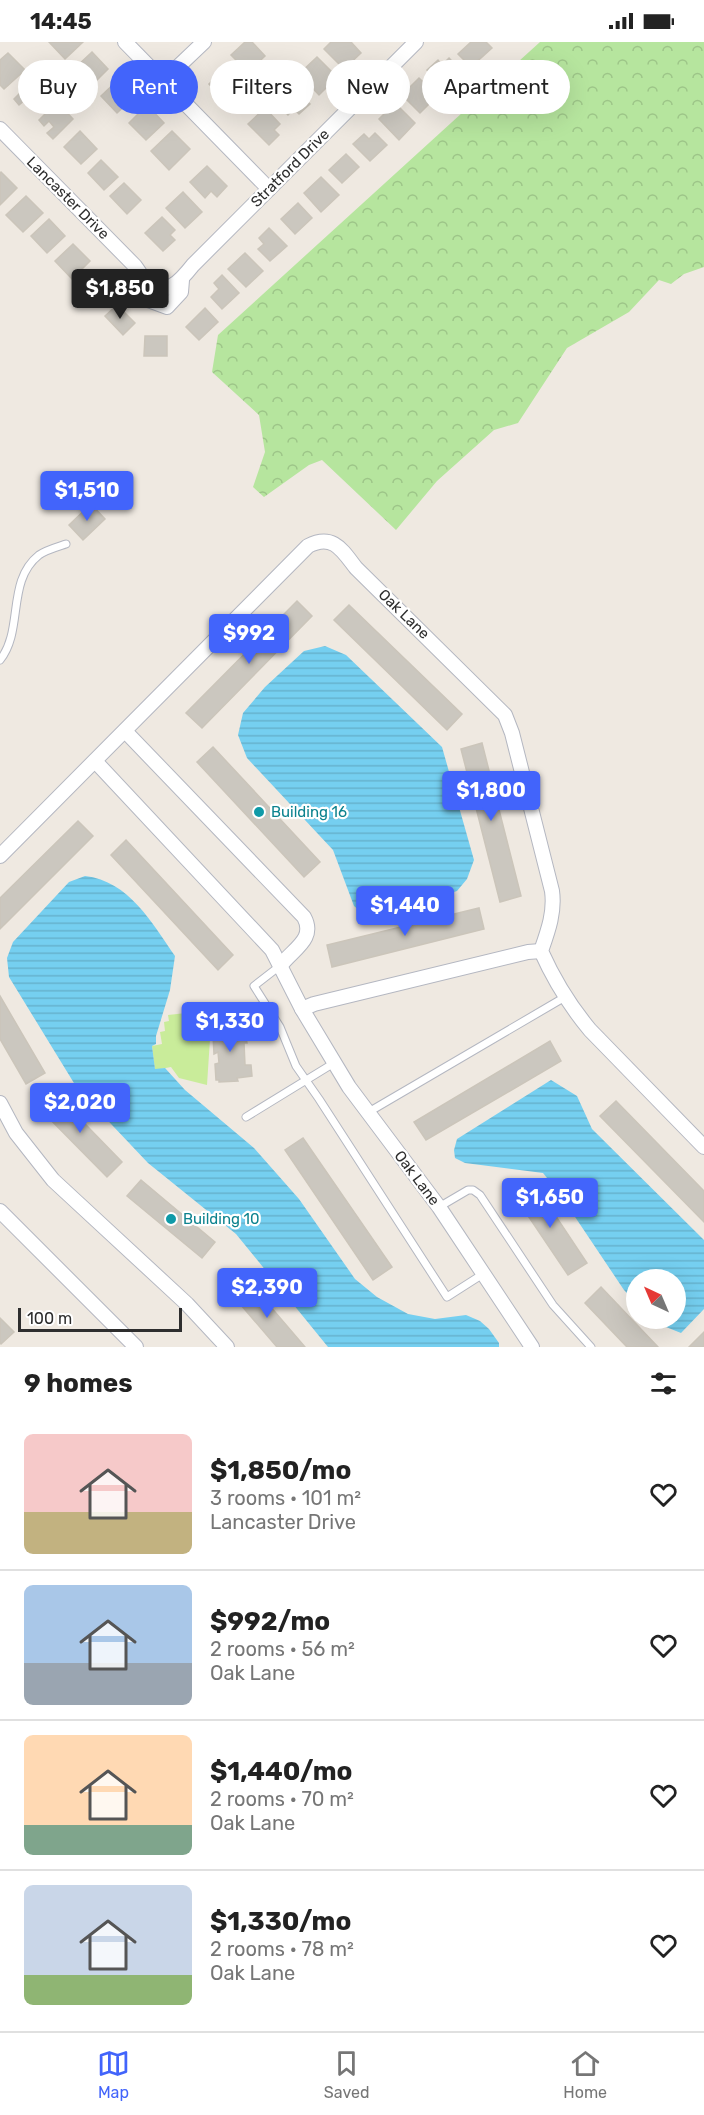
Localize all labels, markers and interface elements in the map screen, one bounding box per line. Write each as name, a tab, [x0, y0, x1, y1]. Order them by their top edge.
text: 14:45	[30, 8, 92, 35]
chip: Buy	[18, 60, 98, 114]
chip: Rent	[110, 60, 198, 114]
chip: Filters	[210, 60, 314, 114]
chip: New	[326, 60, 410, 114]
chip: Apartment	[422, 60, 570, 114]
street label: Stratford Drive	[247, 125, 333, 211]
street label: Lancaster Drive	[23, 153, 113, 243]
pin: $1,850	[71, 269, 169, 320]
text: $1,850	[86, 276, 154, 300]
pin: $1,510	[38, 471, 136, 522]
text: $1,510	[54, 478, 120, 502]
street label: Oak Lane	[375, 585, 433, 643]
pin: $992	[213, 614, 285, 665]
text: $992	[223, 621, 275, 645]
pin: $1,800	[442, 771, 540, 822]
text: $1,800	[456, 778, 526, 802]
place label: Building 16	[271, 803, 347, 821]
marker: Building 16	[252, 805, 266, 819]
pin: $1,440	[356, 886, 454, 937]
text: $1,440	[370, 893, 440, 917]
pin: $1,330	[181, 1002, 279, 1053]
text: $1,330	[196, 1009, 264, 1033]
pin: $2,020	[31, 1083, 129, 1134]
text: $2,020	[44, 1090, 116, 1114]
street label: Oak Lane	[391, 1147, 443, 1209]
pin: $1,650	[501, 1178, 599, 1229]
text: $1,650	[516, 1185, 584, 1209]
place label: Building 10	[183, 1210, 260, 1228]
marker: Building 10	[164, 1212, 178, 1226]
pin: $2,390	[218, 1268, 316, 1319]
north arrow	[626, 1269, 686, 1329]
map controls	[626, 1269, 686, 1329]
text: $2,390	[231, 1275, 303, 1299]
scale bar	[18, 1305, 182, 1332]
text: 100 m	[27, 1309, 72, 1328]
icon: filters	[647, 1367, 680, 1400]
text: 9 homes	[24, 1368, 133, 1399]
text: $1,850/mo	[210, 1455, 351, 1486]
icon: home	[72, 1458, 144, 1530]
icon: heart	[647, 1478, 680, 1511]
text: 3 rooms · 101 m²	[210, 1486, 361, 1510]
text: Lancaster Drive	[210, 1510, 356, 1534]
text: $992/mo	[210, 1606, 330, 1637]
icon: home	[72, 1609, 144, 1681]
icon: heart	[647, 1629, 680, 1662]
text: 2 rooms · 56 m²	[210, 1637, 355, 1661]
text: Oak Lane	[210, 1661, 295, 1685]
text: $1,440/mo	[210, 1756, 352, 1787]
icon: home	[72, 1759, 144, 1831]
icon: heart	[647, 1779, 680, 1812]
text: 2 rooms · 70 m²	[210, 1787, 354, 1811]
text: Oak Lane	[210, 1811, 295, 1835]
text: $1,330/mo	[210, 1906, 351, 1937]
icon: home	[72, 1909, 144, 1981]
icon: heart	[647, 1929, 680, 1962]
text: 2 rooms · 78 m²	[210, 1937, 354, 1961]
text: Oak Lane	[210, 1961, 295, 1985]
tab: Map	[97, 2047, 130, 2102]
tab: Saved	[324, 2047, 369, 2102]
tab: Home	[563, 2047, 607, 2102]

